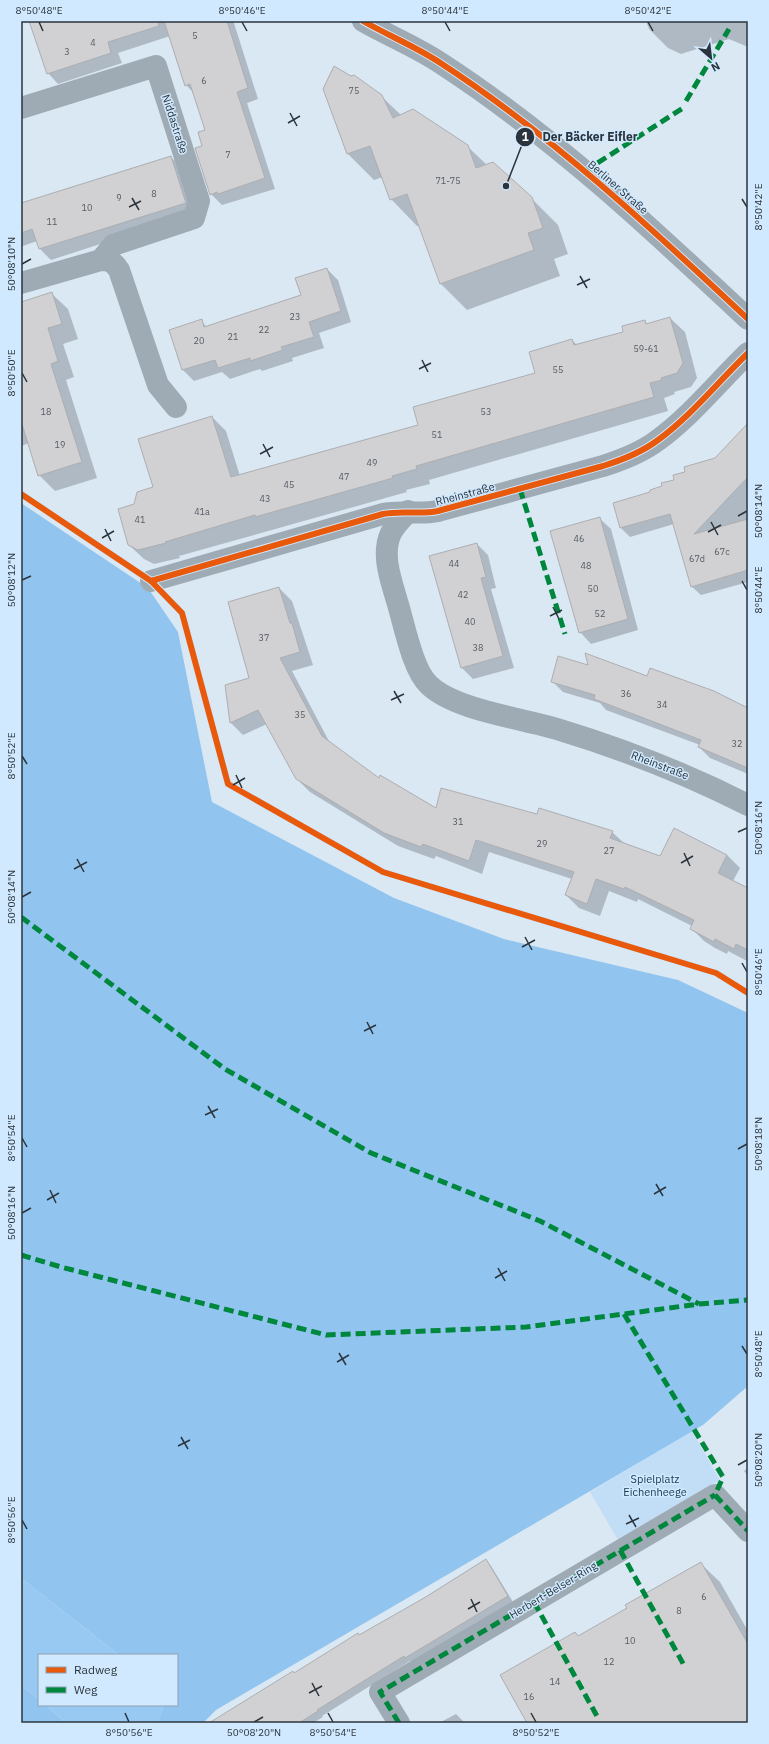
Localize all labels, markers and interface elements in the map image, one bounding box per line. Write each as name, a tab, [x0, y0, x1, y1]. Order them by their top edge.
text: 8°50'48"E	[15, 4, 63, 17]
text: 8°50'46"E	[218, 4, 266, 17]
text: 8°50'44"E	[421, 4, 469, 17]
text: 8°50'42"E	[624, 4, 672, 17]
house number: 5	[192, 30, 198, 41]
house number: 4	[90, 37, 96, 48]
north arrow	[691, 38, 731, 78]
house number: 3	[64, 46, 70, 57]
text: N	[709, 59, 722, 75]
house number: 6	[201, 75, 207, 86]
house number: 75	[349, 85, 359, 96]
street label: Niddastraße	[159, 93, 191, 155]
callout: Der Bäcker Eifler	[515, 125, 646, 149]
text: 1	[521, 129, 529, 144]
text: Der Bäcker Eifler	[542, 129, 638, 144]
house number: 7	[225, 149, 231, 160]
street label: Berliner Straße	[585, 157, 651, 217]
house number: 71-75	[435, 175, 461, 186]
text: 8°50'42"E	[752, 183, 765, 231]
house number: 8	[151, 188, 157, 199]
house number: 9	[116, 192, 122, 203]
house number: 10	[82, 202, 92, 213]
house number: 11	[47, 216, 57, 227]
text: 50°08'10"N	[5, 237, 18, 291]
house number: 23	[290, 311, 300, 322]
house number: 22	[259, 324, 269, 335]
house number: 21	[228, 331, 238, 342]
house number: 20	[194, 335, 204, 346]
house number: 59-61	[633, 343, 659, 354]
text: 8°50'50"E	[5, 349, 18, 397]
house number: 55	[553, 364, 563, 375]
house number: 18	[41, 406, 51, 417]
house number: 53	[481, 406, 491, 417]
house number: 51	[432, 429, 442, 440]
house number: 19	[55, 439, 65, 450]
house number: 49	[367, 457, 377, 468]
house number: 47	[339, 471, 349, 482]
house number: 45	[284, 479, 294, 490]
street label: Rheinstraße	[434, 479, 496, 509]
text: 50°08'14"N	[752, 484, 765, 538]
house number: 43	[260, 493, 270, 504]
house number: 41a	[194, 506, 210, 517]
house number: 41	[135, 514, 145, 525]
house number: 46	[574, 533, 584, 544]
house number: 67c	[714, 546, 730, 557]
text: 50°08'12"N	[5, 553, 18, 607]
house number: 67d	[689, 553, 705, 564]
house number: 44	[449, 558, 459, 569]
house number: 48	[581, 560, 591, 571]
text: 8°50'44"E	[752, 566, 765, 614]
house number: 50	[588, 583, 598, 594]
house number: 42	[458, 589, 468, 600]
house number: 52	[595, 608, 605, 619]
house number: 40	[465, 616, 475, 627]
house number: 37	[259, 632, 269, 643]
house number: 38	[473, 642, 483, 653]
house number: 36	[621, 688, 631, 699]
house number: 34	[657, 699, 667, 710]
house number: 35	[295, 709, 305, 720]
text: 8°50'52"E	[5, 732, 18, 780]
house number: 32	[732, 738, 742, 749]
street label: Rheinstraße	[629, 748, 691, 782]
text: 50°08'16"N	[752, 801, 765, 855]
house number: 31	[453, 816, 463, 827]
house number: 29	[537, 838, 547, 849]
house number: 27	[604, 845, 614, 856]
text: 50°08'14"N	[5, 870, 18, 924]
text: 8°50'46"E	[752, 948, 765, 996]
text: 8°50'54"E	[5, 1114, 18, 1162]
text: 50°08'18"N	[752, 1117, 765, 1171]
text: 50°08'16"N	[5, 1186, 18, 1240]
text: 8°50'48"E	[752, 1330, 765, 1378]
text: 50°08'20"N	[752, 1433, 765, 1487]
park label: Spielplatz Eichenheege	[623, 1472, 687, 1499]
text: 8°50'56"E	[5, 1496, 18, 1544]
street label: Herbert-Belser-Ring	[507, 1558, 600, 1622]
house number: 6	[701, 1591, 707, 1602]
house number: 8	[676, 1605, 682, 1616]
house number: 10	[625, 1635, 635, 1646]
legend	[38, 1654, 178, 1706]
house number: 12	[604, 1656, 614, 1667]
text: Radweg	[74, 1662, 118, 1677]
house number: 14	[550, 1676, 560, 1687]
text: Weg	[74, 1682, 98, 1697]
house number: 16	[524, 1691, 534, 1702]
text: 8°50'56"E	[105, 1726, 153, 1739]
text: 50°08'20"N	[227, 1726, 281, 1739]
text: 8°50'54"E	[309, 1726, 357, 1739]
text: 8°50'52"E	[512, 1726, 560, 1739]

